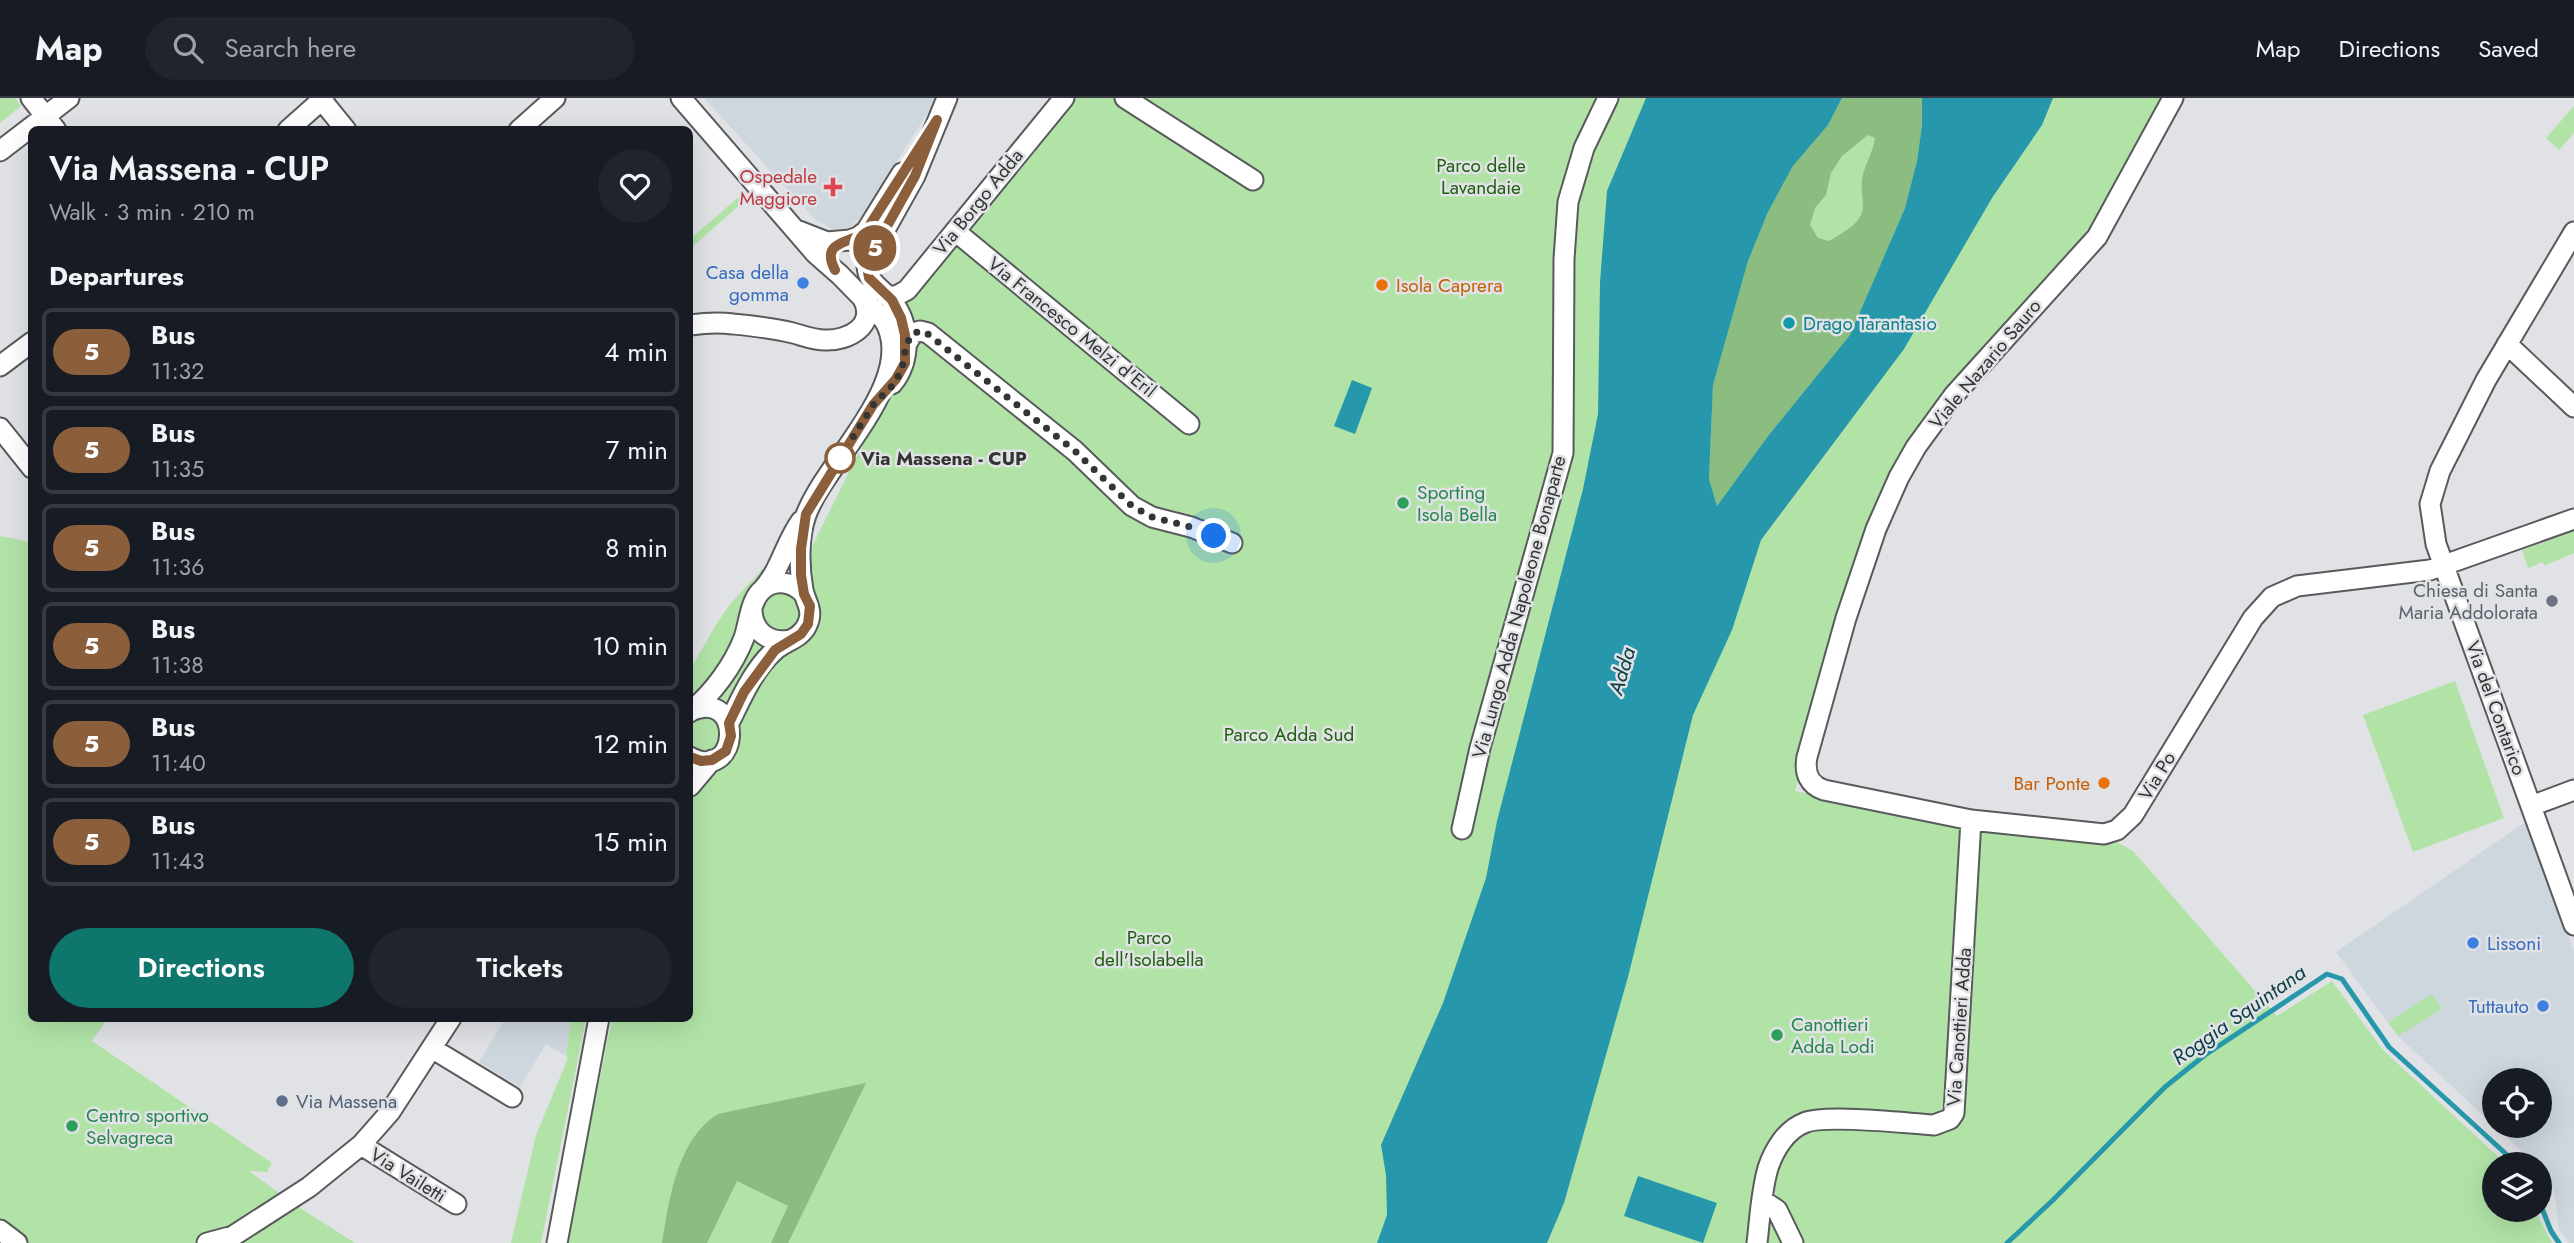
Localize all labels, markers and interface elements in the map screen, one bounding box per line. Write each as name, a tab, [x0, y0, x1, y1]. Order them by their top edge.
search box	[145, 17, 635, 80]
text: Map	[35, 25, 103, 72]
icon: search	[169, 29, 207, 67]
text: Search here	[225, 29, 356, 67]
text: Map	[2256, 31, 2301, 66]
text: Directions	[2339, 31, 2440, 66]
text: Saved	[2478, 31, 2539, 66]
street label: Via Borgo Adda	[927, 143, 1029, 261]
text: Via Massena - CUP	[49, 145, 329, 192]
button: heart	[598, 149, 672, 223]
park label: Parco delle Lavandaie	[1436, 152, 1526, 201]
place label: Ospedale Maggiore	[739, 163, 817, 212]
marker: Ospedale Maggiore	[823, 177, 843, 197]
text: Walk · 3 min · 210 m	[49, 195, 255, 229]
line badge: 5	[852, 225, 898, 271]
text: 5	[867, 230, 883, 265]
street label: Via Francesco Melzi d'Eril	[982, 250, 1162, 404]
text: Departures	[49, 257, 184, 295]
place label: Casa della gomma	[706, 259, 789, 308]
place label: Isola Caprera	[1396, 272, 1503, 299]
marker: Casa della gomma	[795, 275, 811, 291]
marker: Isola Caprera	[1374, 277, 1390, 293]
street label: Viale Nazario Sauro	[1923, 293, 2047, 435]
place label: Drago Tarantasio	[1803, 310, 1937, 337]
marker: Drago Tarantasio	[1781, 315, 1797, 331]
text: Bus	[151, 316, 195, 354]
text: 4 min	[604, 333, 668, 371]
text: 5	[84, 334, 99, 369]
text: 11:32	[151, 354, 204, 388]
text: Bus	[151, 414, 195, 452]
text: 7 min	[606, 431, 668, 469]
text: 5	[84, 432, 99, 467]
marker: Via Massena - CUP	[825, 443, 855, 473]
place label: Via Massena - CUP	[860, 445, 1027, 472]
text: 11:35	[151, 452, 204, 486]
street label: Via Lungo Adda Napoleone Bonaparte	[1466, 452, 1573, 761]
place label: Sporting Isola Bella	[1417, 479, 1497, 528]
marker: Sporting Isola Bella	[1395, 495, 1411, 511]
text: Bus	[151, 512, 195, 550]
your location	[1196, 518, 1231, 553]
text: 8 min	[605, 529, 668, 567]
text: 5	[84, 530, 99, 565]
text: 11:36	[151, 550, 204, 584]
place label: Chiesa di Santa Maria Addolorata	[2399, 577, 2538, 626]
marker: Chiesa di Santa Maria Addolorata	[2544, 593, 2560, 609]
text: Bus	[151, 610, 195, 648]
text: 10 min	[592, 627, 668, 665]
text: 5	[84, 628, 99, 663]
street label: Via del Contarico	[2459, 637, 2533, 779]
water label: Adda	[1600, 643, 1644, 699]
text: 11:38	[151, 648, 204, 682]
text: Bus	[151, 708, 195, 746]
park label: Parco Adda Sud	[1224, 721, 1354, 748]
text: 12 min	[593, 725, 668, 763]
text: 5	[84, 726, 99, 761]
text: 11:40	[151, 746, 206, 780]
street label: Via Po	[2132, 747, 2182, 805]
place label: Bar Ponte	[2014, 770, 2090, 797]
marker: Bar Ponte	[2096, 775, 2112, 791]
text: Bus	[151, 806, 195, 844]
text: 15 min	[593, 823, 668, 861]
text: 5	[84, 824, 99, 859]
text: 11:43	[151, 844, 205, 878]
park label: Parco dell'Isolabella	[1094, 924, 1204, 973]
button: Directions	[49, 928, 354, 1008]
button: Tickets	[368, 928, 672, 1008]
place label: Lissoni	[2487, 930, 2541, 957]
marker: Lissoni	[2465, 935, 2481, 951]
street label: Via Canottieri Adda	[1940, 947, 1978, 1107]
water label: Roggia Squintana	[2166, 957, 2312, 1072]
place label: Tuttauto	[2469, 993, 2529, 1020]
marker: Tuttauto	[2535, 998, 2551, 1014]
place label: Canottieri Adda Lodi	[1791, 1011, 1875, 1060]
marker: Canottieri Adda Lodi	[1769, 1027, 1785, 1043]
map controls	[2482, 1068, 2552, 1222]
button: locate	[2482, 1068, 2552, 1138]
place label: Via Massena	[296, 1088, 397, 1115]
marker: Via Massena	[274, 1093, 290, 1109]
place label: Centro sportivo Selvagreca	[86, 1102, 209, 1151]
marker: Centro sportivo Selvagreca	[64, 1118, 80, 1134]
street label: Via Vailetti	[365, 1141, 451, 1209]
button: layers	[2482, 1152, 2552, 1222]

